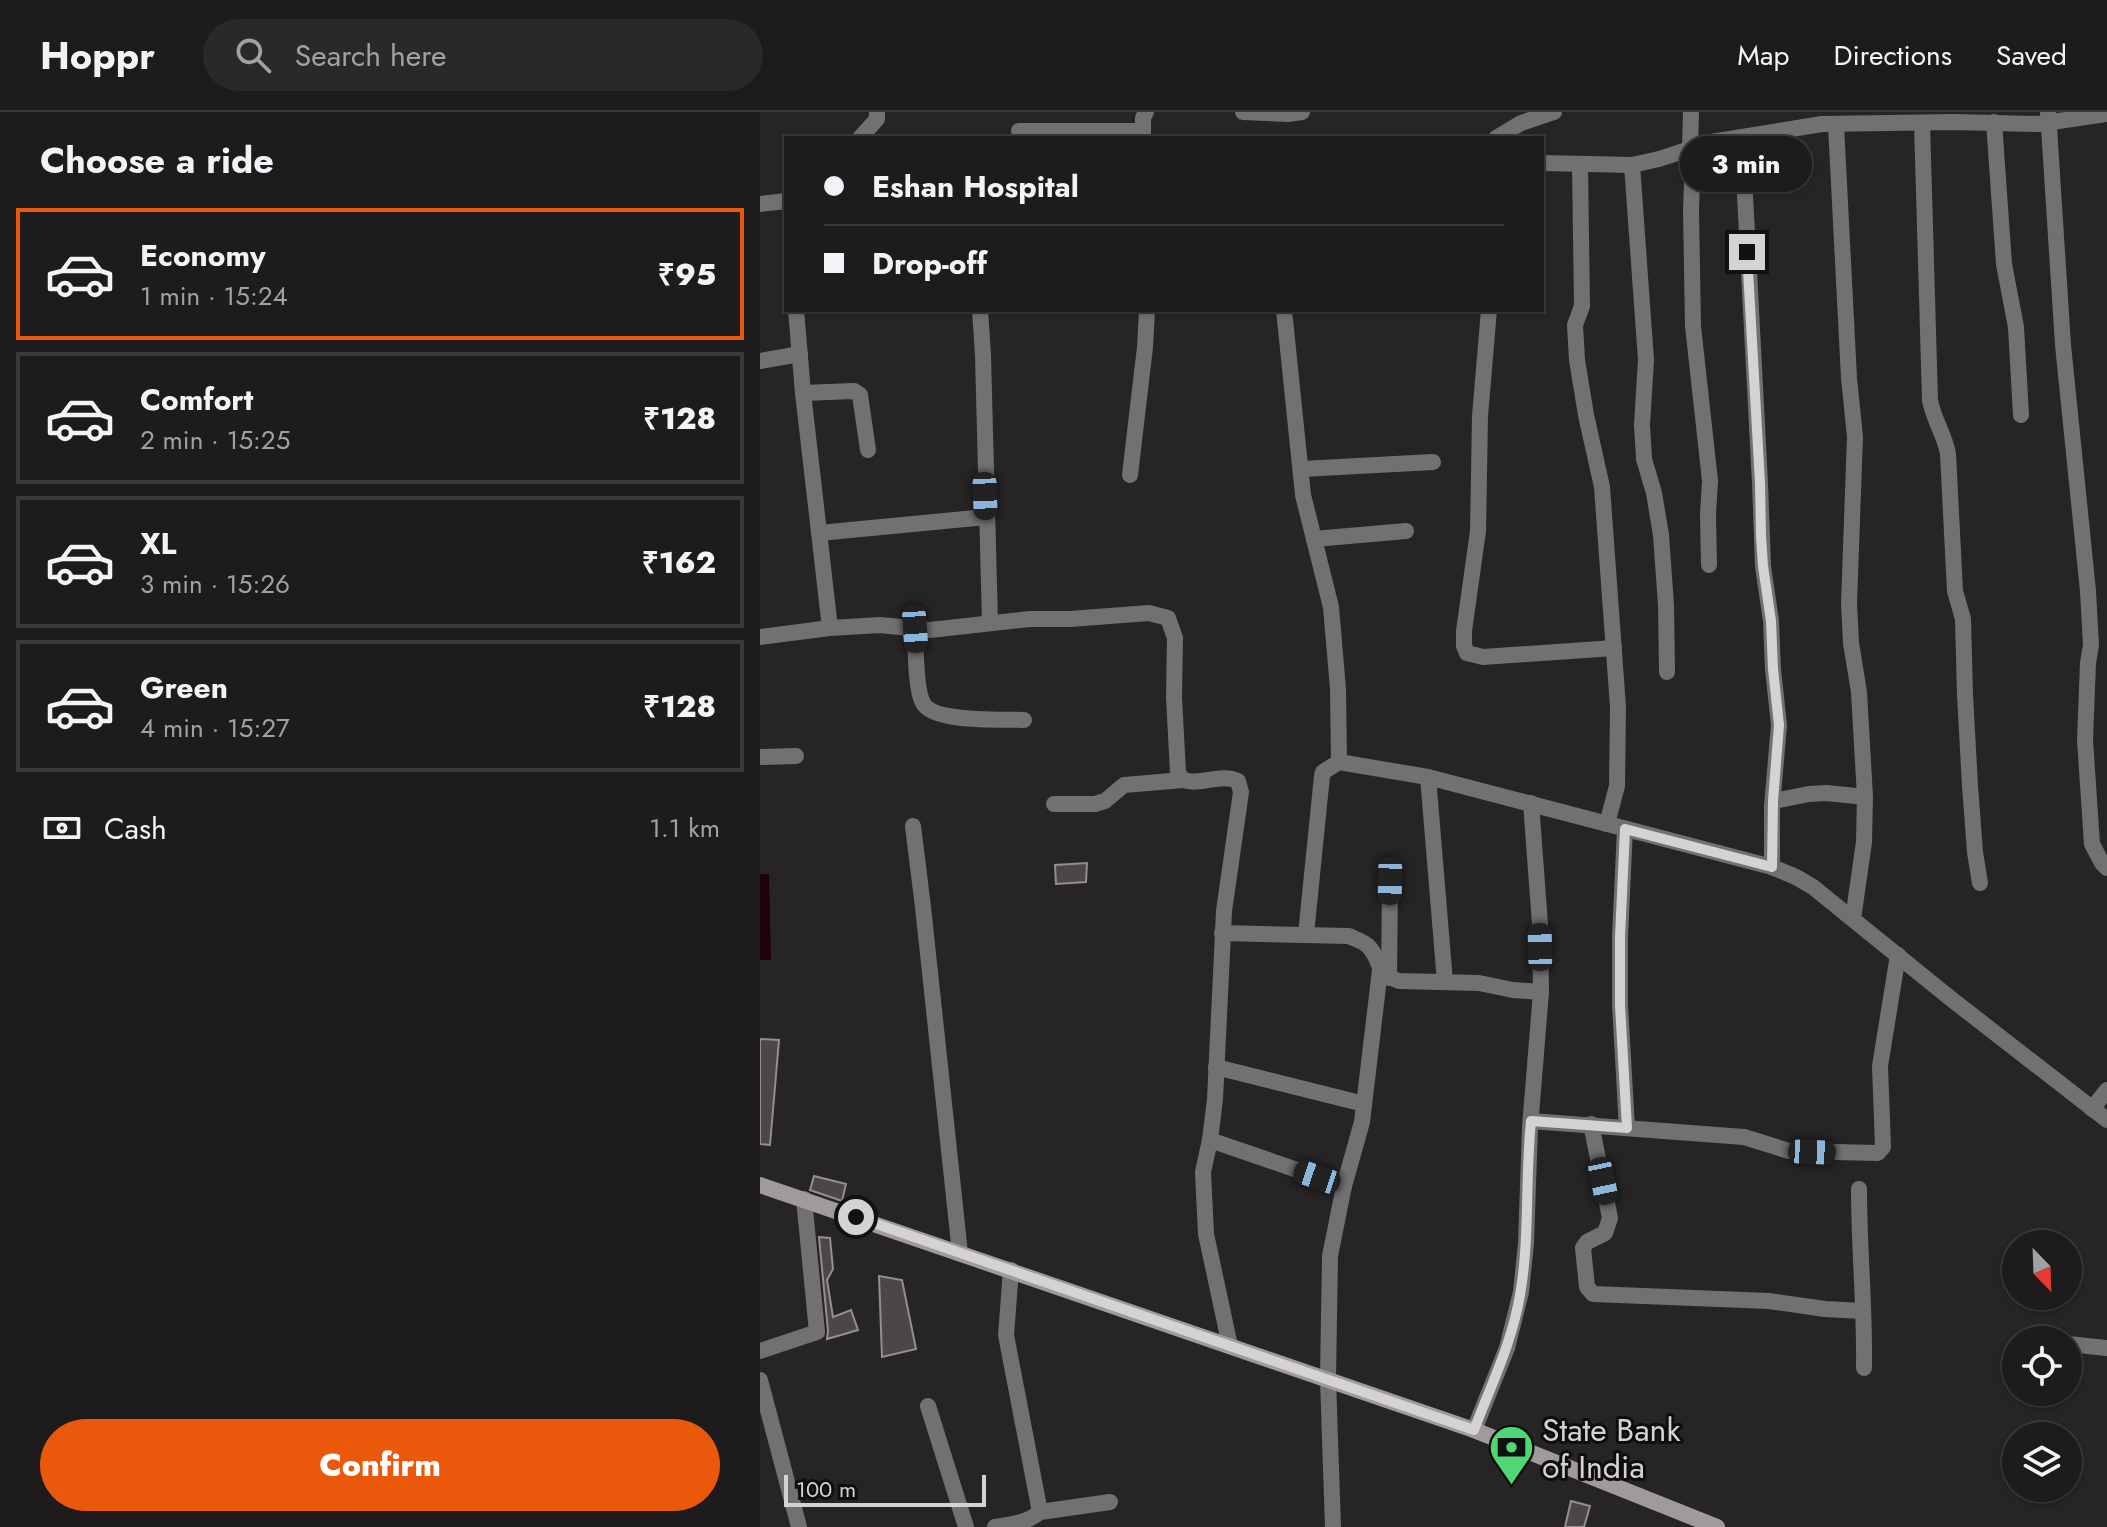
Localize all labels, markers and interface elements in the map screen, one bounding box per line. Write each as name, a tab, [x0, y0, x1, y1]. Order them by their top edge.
search box	[203, 19, 763, 91]
text: Hoppr	[40, 28, 155, 83]
icon: search	[231, 33, 275, 77]
text: Search here	[295, 34, 447, 77]
text: Map	[1737, 35, 1789, 76]
text: Directions	[1833, 35, 1952, 76]
text: Saved	[1996, 35, 2067, 76]
text: Choose a ride	[40, 134, 274, 186]
callout: 3 min	[1681, 136, 1813, 192]
text: 3 min	[1712, 145, 1780, 183]
text: Eshan Hospital	[872, 165, 1079, 208]
text: Economy	[140, 234, 266, 277]
route end	[1729, 234, 1765, 270]
icon: car	[44, 238, 116, 310]
text: Drop-off	[872, 242, 987, 285]
text: ₹95	[658, 253, 716, 296]
text: 1 min · 15:24	[140, 277, 288, 315]
text: Comfort	[140, 378, 253, 421]
icon: car	[44, 382, 116, 454]
text: ₹128	[643, 397, 716, 440]
text: 2 min · 15:25	[140, 421, 290, 459]
car	[972, 472, 998, 520]
text: XL	[140, 522, 176, 565]
icon: car	[44, 526, 116, 598]
text: ₹162	[642, 541, 716, 584]
text: 3 min · 15:26	[140, 565, 290, 603]
car	[901, 604, 929, 654]
text: Green	[140, 666, 228, 709]
icon: car	[44, 670, 116, 742]
text: ₹128	[643, 685, 716, 728]
text: 4 min · 15:27	[140, 709, 290, 747]
icon: cash	[40, 806, 84, 850]
text: Cash	[104, 807, 167, 850]
text: 1.1 km	[649, 809, 720, 847]
car	[1378, 857, 1402, 905]
car	[1528, 923, 1552, 971]
car	[1788, 1139, 1836, 1165]
car	[1586, 1155, 1620, 1207]
car	[1290, 1158, 1344, 1196]
route start	[838, 1199, 874, 1235]
north arrow	[2002, 1230, 2082, 1310]
map controls	[2002, 1230, 2082, 1502]
button: locate	[2002, 1326, 2082, 1406]
place label: State Bank of India	[1542, 1407, 1681, 1490]
button: Confirm	[40, 1419, 720, 1511]
button: layers	[2002, 1422, 2082, 1502]
bank icon: State Bank of India	[1487, 1424, 1535, 1487]
scale bar	[784, 1471, 986, 1507]
text: 100 m	[796, 1473, 856, 1505]

